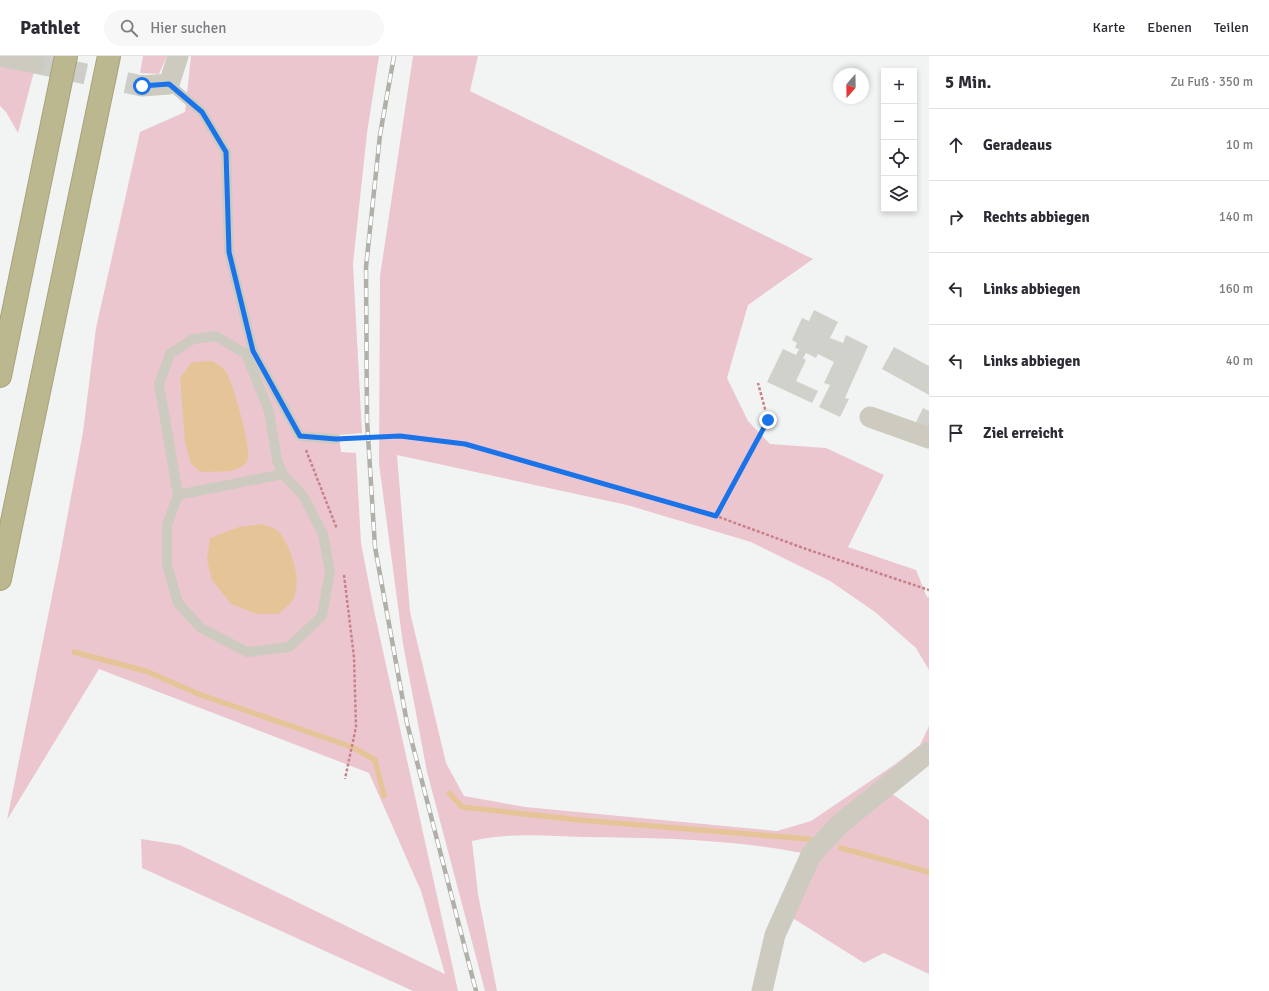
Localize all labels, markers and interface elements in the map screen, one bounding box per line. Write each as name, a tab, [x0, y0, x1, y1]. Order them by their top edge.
search box	[104, 10, 384, 46]
text: Pathlet	[20, 16, 80, 40]
icon: search	[118, 17, 140, 39]
text: Hier suchen	[150, 19, 226, 37]
text: Karte	[1093, 19, 1125, 36]
text: Ebenen	[1147, 19, 1192, 36]
text: Teilen	[1214, 19, 1249, 36]
north arrow	[833, 68, 869, 104]
map controls	[881, 68, 917, 212]
button: +	[881, 68, 917, 104]
text: 5 Min.	[945, 72, 991, 93]
text: Zu Fuß · 350 m	[1170, 74, 1253, 90]
route start	[133, 77, 151, 95]
button: −	[881, 104, 917, 140]
icon: ahead	[945, 134, 967, 156]
text: Geradeaus	[983, 136, 1052, 154]
text: 10 m	[1226, 137, 1253, 153]
button: locate	[881, 140, 917, 176]
button: layers	[881, 176, 917, 212]
icon: right	[945, 206, 967, 228]
text: Rechts abbiegen	[983, 208, 1090, 226]
text: 140 m	[1219, 209, 1253, 225]
icon: left	[945, 278, 967, 300]
text: Links abbiegen	[983, 280, 1080, 298]
text: 160 m	[1219, 281, 1253, 297]
icon: left	[945, 350, 967, 372]
text: Links abbiegen	[983, 352, 1080, 370]
text: 40 m	[1226, 353, 1253, 369]
route end	[759, 411, 777, 429]
icon: arrive	[945, 422, 967, 444]
text: Ziel erreicht	[983, 424, 1064, 442]

